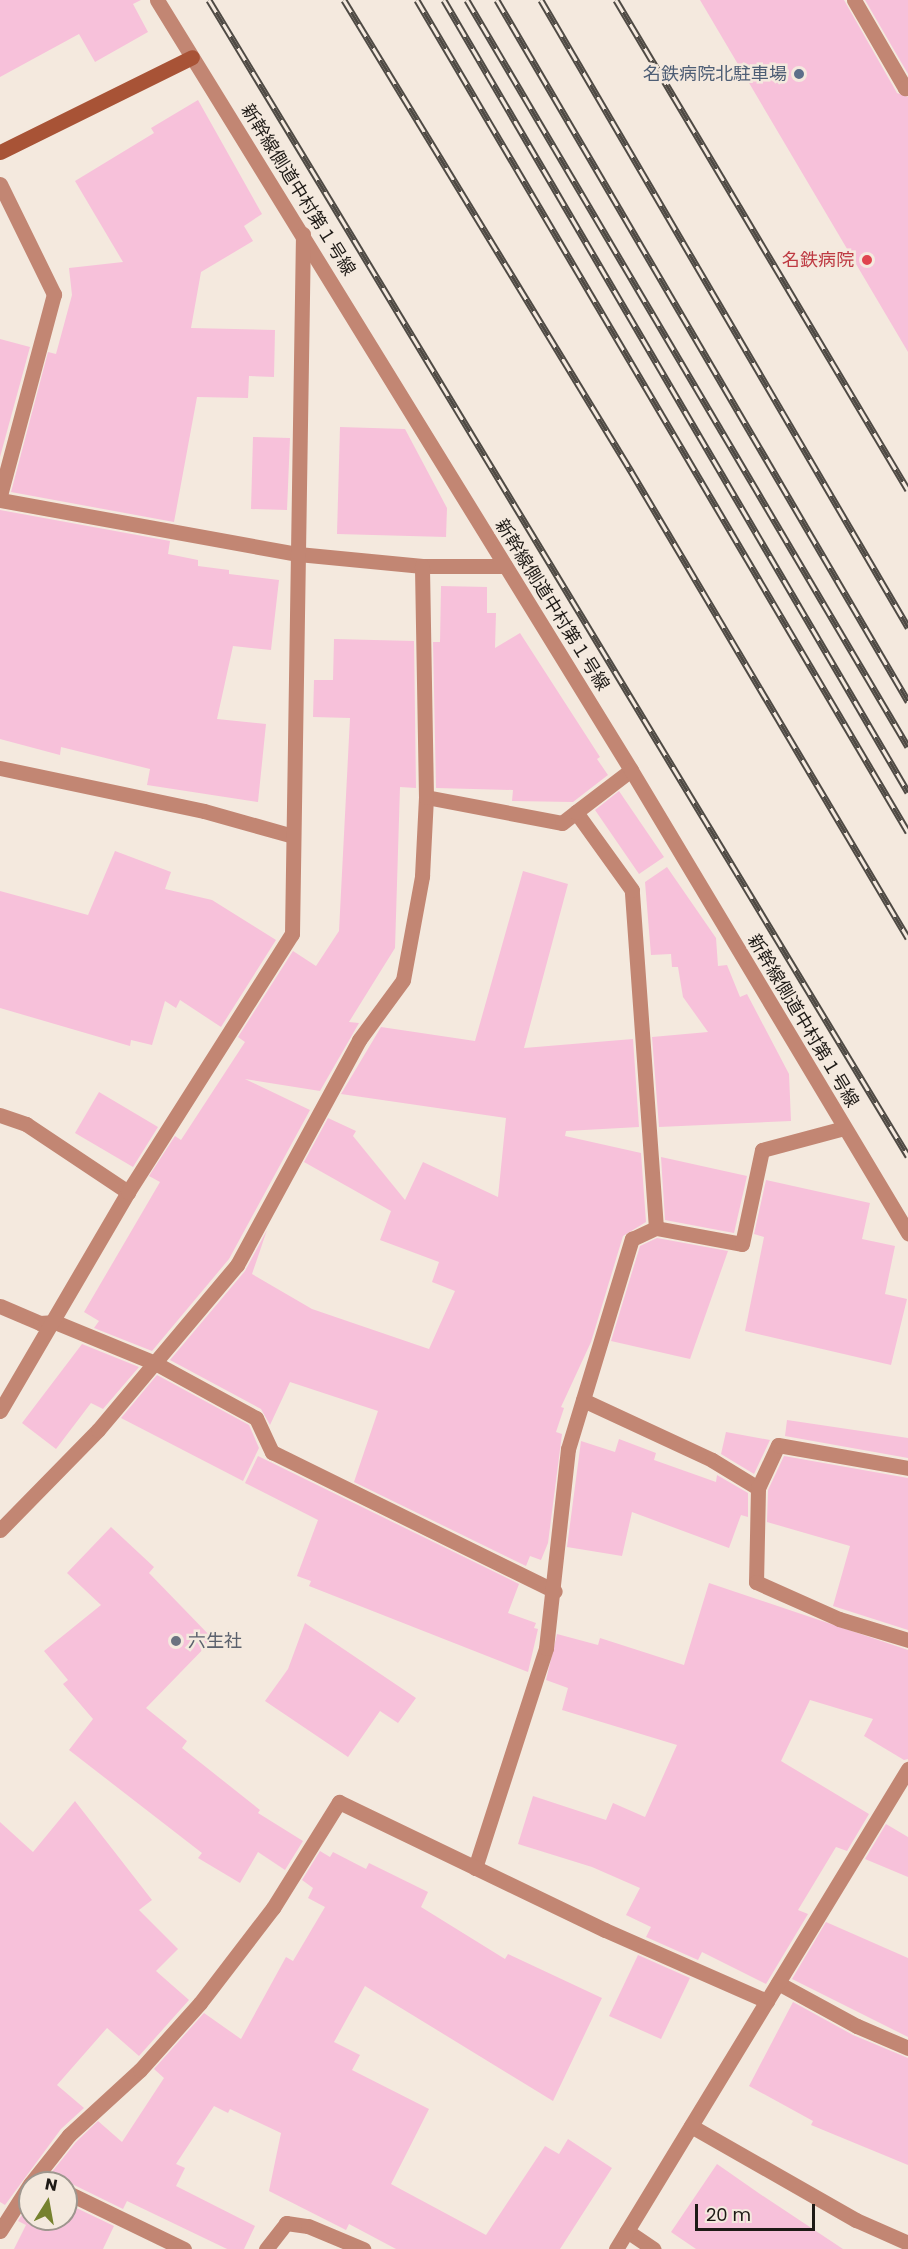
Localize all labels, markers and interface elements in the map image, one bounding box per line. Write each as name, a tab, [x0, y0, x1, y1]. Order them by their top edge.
place label: 名鉄病院北駐車場	[643, 63, 787, 85]
marker: 名鉄病院北駐車場	[792, 67, 806, 81]
street label: 新幹線側道中村第１号線	[236, 100, 360, 280]
place label: 名鉄病院	[782, 249, 854, 271]
marker: 名鉄病院	[858, 251, 876, 269]
street label: 新幹線側道中村第１号線	[490, 515, 614, 695]
street label: 新幹線側道中村第１号線	[743, 931, 863, 1111]
place label: 六生社	[188, 1630, 242, 1652]
marker: 六生社	[169, 1634, 183, 1648]
north arrow	[18, 2171, 78, 2231]
text: N	[43, 2172, 59, 2197]
scale bar	[698, 2192, 818, 2230]
text: 20 m	[706, 2202, 751, 2227]

